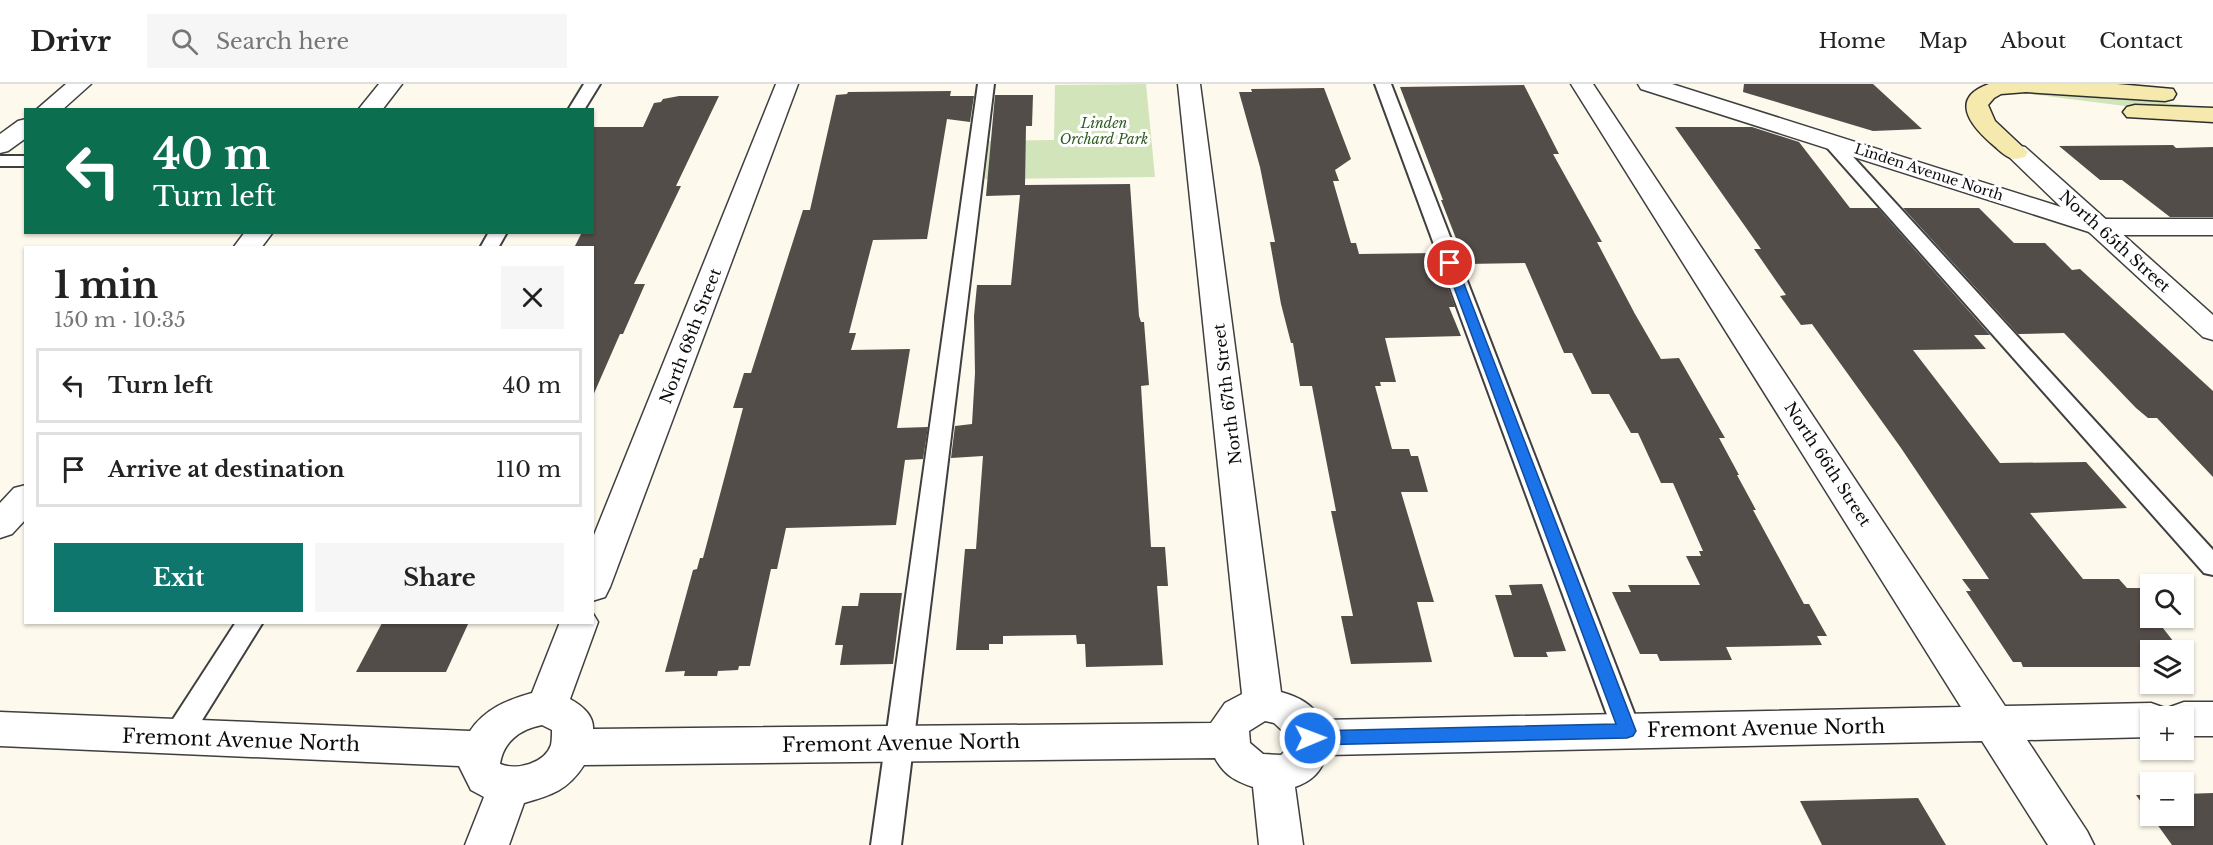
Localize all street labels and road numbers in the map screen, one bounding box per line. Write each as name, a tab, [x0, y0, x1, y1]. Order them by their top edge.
street label: Linden Avenue North	[1852, 139, 2006, 205]
street label: North 65th Street	[2055, 186, 2175, 296]
street label: North 68th Street	[655, 265, 725, 407]
street label: North 67th Street	[1208, 322, 1246, 466]
street label: North 66th Street	[1780, 398, 1876, 530]
street label: Fremont Avenue North	[1647, 714, 1885, 742]
street label: Fremont Avenue North	[122, 724, 361, 756]
street label: Fremont Avenue North	[782, 729, 1020, 757]

